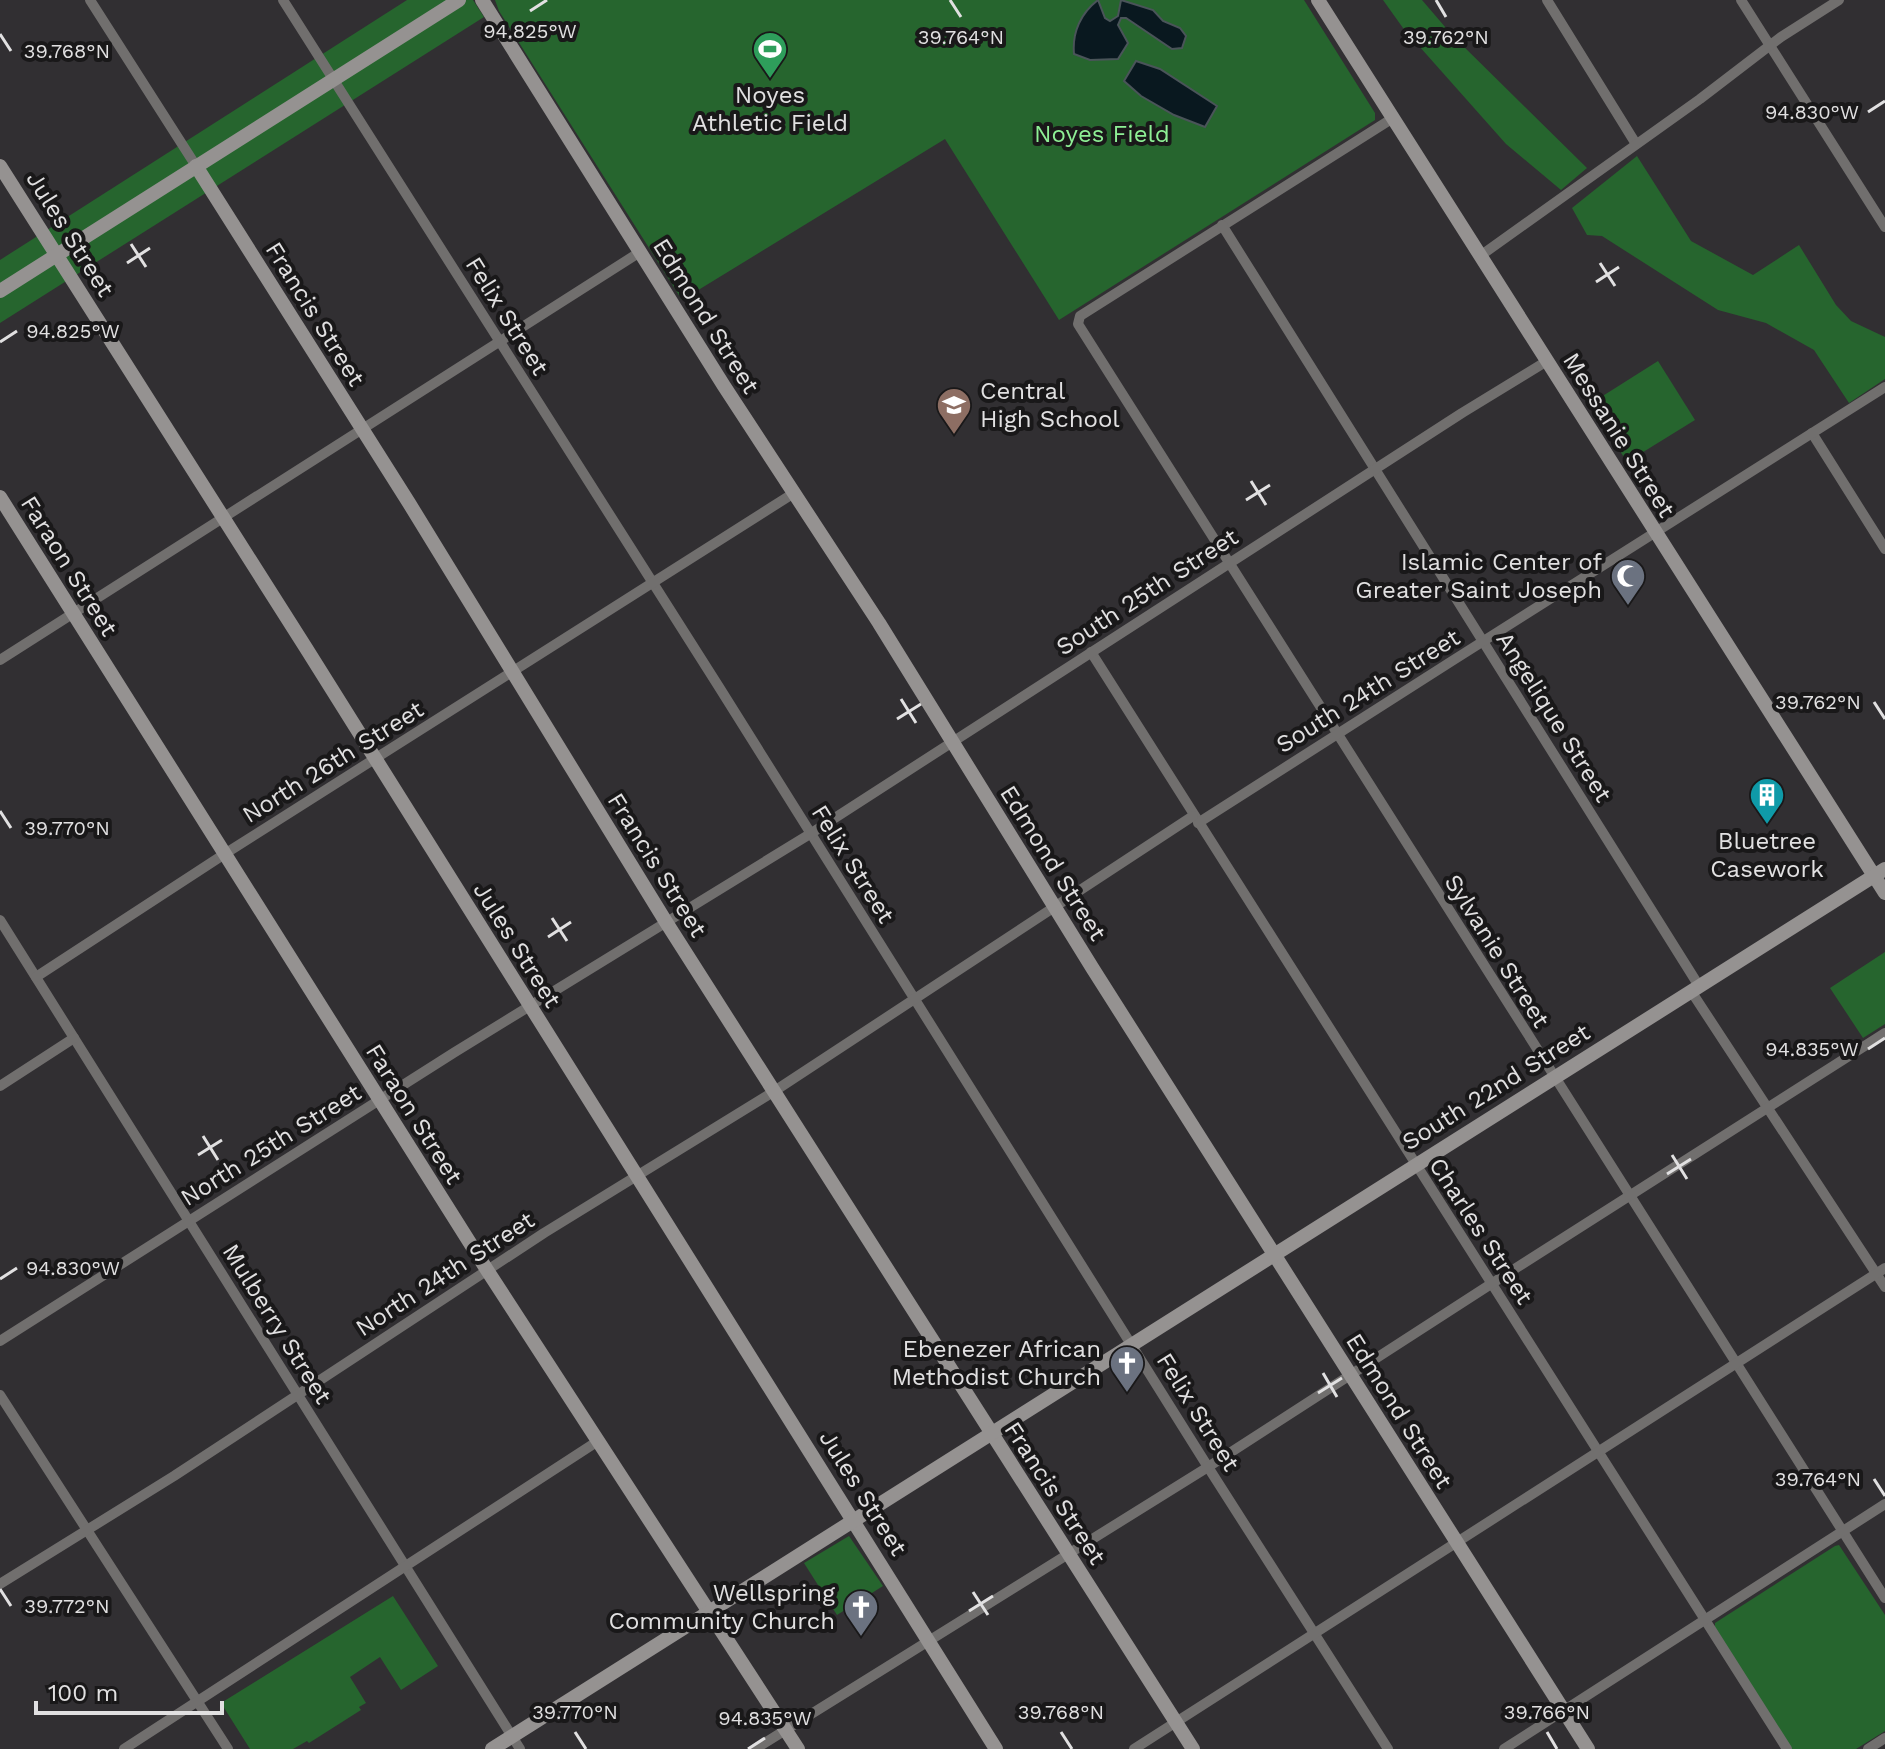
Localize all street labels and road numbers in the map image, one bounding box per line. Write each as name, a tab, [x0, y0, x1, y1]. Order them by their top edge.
street label: Jules Street	[20, 166, 120, 302]
street label: Edmond Street	[647, 233, 765, 399]
street label: Francis Street	[260, 237, 370, 391]
street label: Felix Street	[460, 252, 554, 380]
street label: Messanie Street	[1557, 348, 1681, 522]
street label: Faraon Street	[15, 491, 123, 641]
street label: South 25th Street	[1051, 523, 1243, 661]
street label: South 24th Street	[1271, 623, 1465, 759]
street label: Angelique Street	[1490, 627, 1618, 807]
street label: North 26th Street	[237, 695, 429, 829]
street label: Edmond Street	[994, 780, 1112, 946]
street label: Francis Street	[602, 788, 712, 942]
street label: Felix Street	[806, 800, 900, 928]
street label: Sylvanie Street	[1439, 869, 1555, 1033]
street label: Jules Street	[467, 877, 567, 1013]
street label: South 22nd Street	[1397, 1018, 1595, 1156]
street label: Faraon Street	[360, 1039, 468, 1189]
street label: North 25th Street	[176, 1078, 366, 1212]
street label: Charles Street	[1423, 1153, 1539, 1309]
street label: North 24th Street	[350, 1206, 540, 1342]
street label: Mulberry Street	[217, 1239, 337, 1409]
street label: Edmond Street	[1340, 1328, 1458, 1494]
street label: Felix Street	[1151, 1348, 1245, 1476]
street label: Francis Street	[998, 1416, 1112, 1570]
street label: Jules Street	[813, 1425, 913, 1561]

